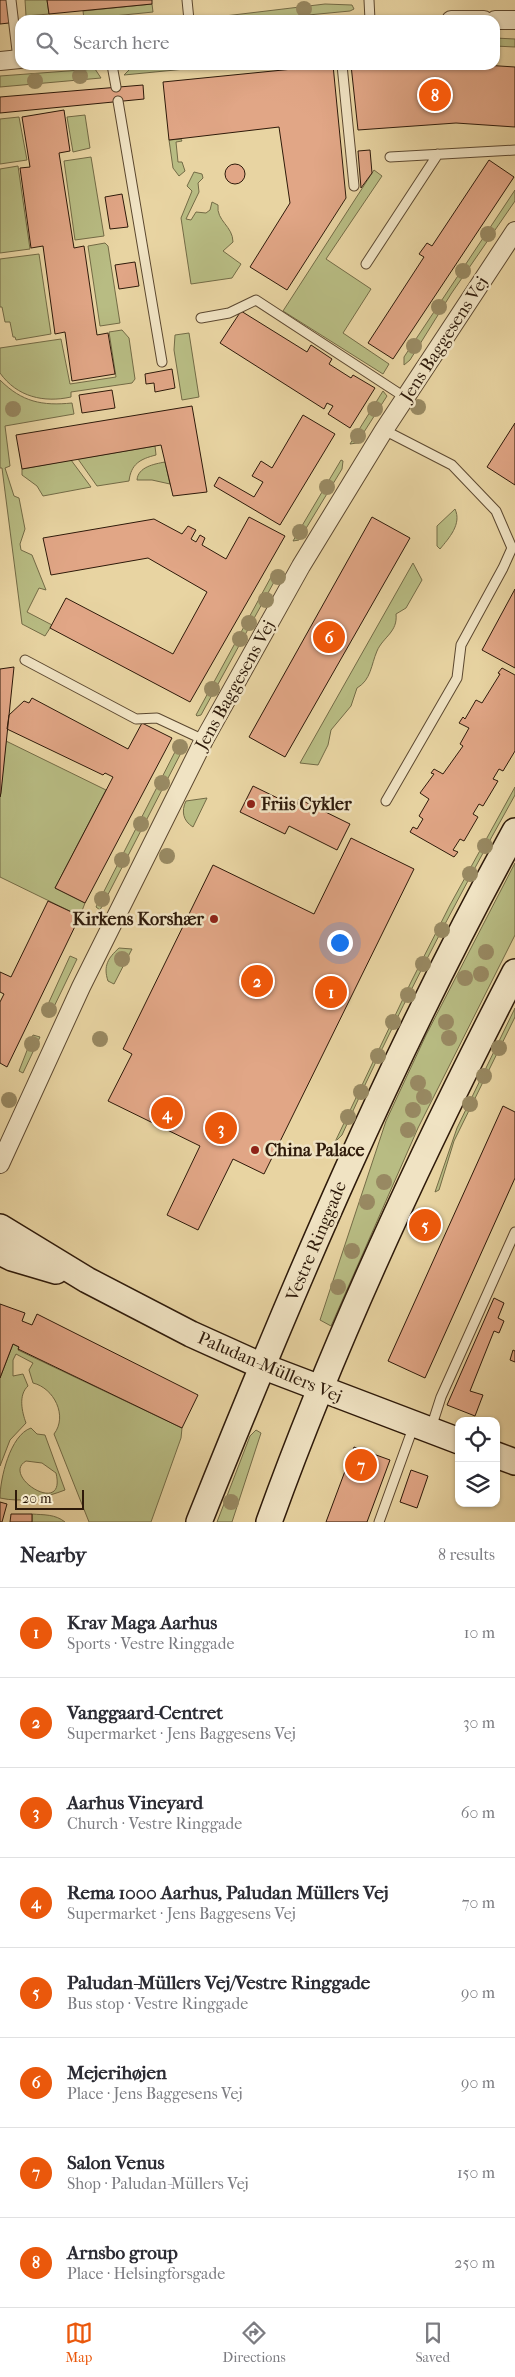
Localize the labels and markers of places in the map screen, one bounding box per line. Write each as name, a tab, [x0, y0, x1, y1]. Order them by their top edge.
pin: 8	[419, 76, 451, 114]
pin: 6	[313, 618, 345, 656]
place label: Friis Cykler	[260, 794, 352, 815]
marker: Friis Cykler	[245, 798, 257, 810]
place label: Kirkens Korshær	[73, 909, 204, 930]
marker: Kirkens Korshær	[208, 913, 220, 925]
pin: 2	[241, 962, 273, 1000]
pin: 1	[315, 973, 347, 1011]
pin: 4	[151, 1094, 183, 1132]
pin: 3	[205, 1109, 237, 1147]
place label: China Palace	[265, 1140, 364, 1161]
marker: China Palace	[249, 1144, 261, 1156]
pin: 5	[409, 1206, 441, 1244]
pin: 7	[345, 1446, 377, 1484]

